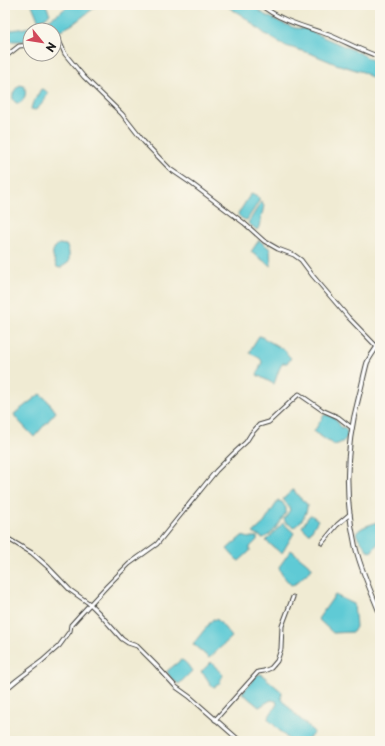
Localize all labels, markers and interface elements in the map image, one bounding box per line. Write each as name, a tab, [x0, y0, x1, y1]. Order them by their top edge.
north arrow	[22, 22, 62, 62]
text: N	[41, 39, 61, 56]

